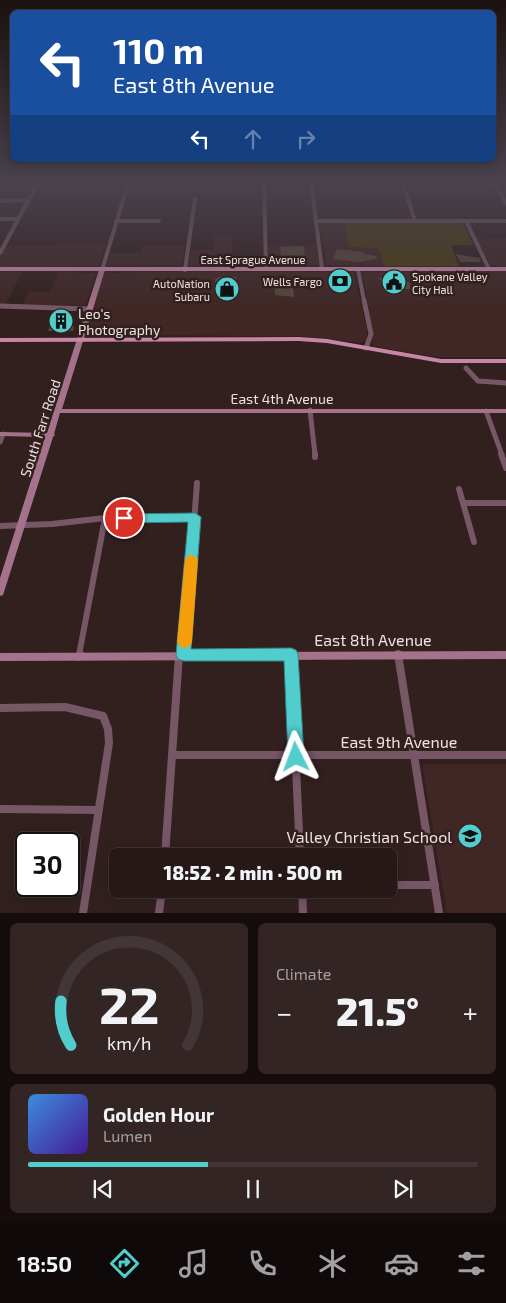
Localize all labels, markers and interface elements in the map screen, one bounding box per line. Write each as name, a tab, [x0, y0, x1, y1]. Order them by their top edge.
text: 110 m	[113, 29, 204, 71]
icon: left	[30, 30, 95, 95]
text: East 8th Avenue	[113, 71, 274, 97]
icon: left	[186, 125, 214, 153]
icon: ahead	[239, 125, 267, 153]
icon: right	[292, 125, 320, 153]
street label: East Sprague Avenue	[201, 253, 305, 266]
bank icon: Wells Fargo	[327, 268, 353, 294]
public building icon: Spokane Valley City Hall	[381, 269, 407, 295]
place label: Spokane Valley City Hall	[412, 270, 488, 296]
place label: Wells Fargo	[263, 275, 322, 288]
shop icon: AutoNation Subaru	[214, 276, 240, 302]
place label: AutoNation Subaru	[153, 277, 210, 303]
place label: Leo's Photography	[78, 305, 161, 338]
building icon: Leo's Photography	[48, 308, 74, 334]
street label: South Farr Road	[16, 377, 64, 479]
street label: East 4th Avenue	[231, 390, 333, 407]
pin	[103, 497, 145, 539]
icon: arrive	[110, 504, 138, 532]
street label: East 8th Avenue	[314, 630, 432, 649]
position arrow	[269, 730, 321, 782]
street label: East 9th Avenue	[341, 732, 457, 751]
school or university icon: Valley Christian School	[457, 823, 483, 849]
place label: Valley Christian School	[287, 827, 452, 846]
speed limit sign: 30	[15, 832, 80, 897]
text: 18:52 · 2 min · 500 m	[164, 861, 342, 884]
text: Climate	[276, 964, 331, 983]
text: 22	[99, 972, 159, 1034]
text: 21.5°	[336, 988, 419, 1034]
text: −	[276, 995, 292, 1029]
text: +	[463, 995, 478, 1029]
text: km/h	[107, 1032, 151, 1054]
text: Golden Hour	[103, 1103, 214, 1126]
text: Lumen	[103, 1126, 152, 1145]
icon: previous	[89, 1175, 117, 1203]
icon: pause	[239, 1175, 267, 1203]
icon: next	[389, 1175, 417, 1203]
icon: directions	[107, 1246, 142, 1281]
icon: music	[176, 1246, 211, 1281]
icon: phone	[245, 1246, 280, 1281]
icon: climate	[315, 1246, 350, 1281]
icon: car	[384, 1246, 419, 1281]
icon: filters	[454, 1246, 489, 1281]
text: 18:50	[17, 1250, 72, 1276]

